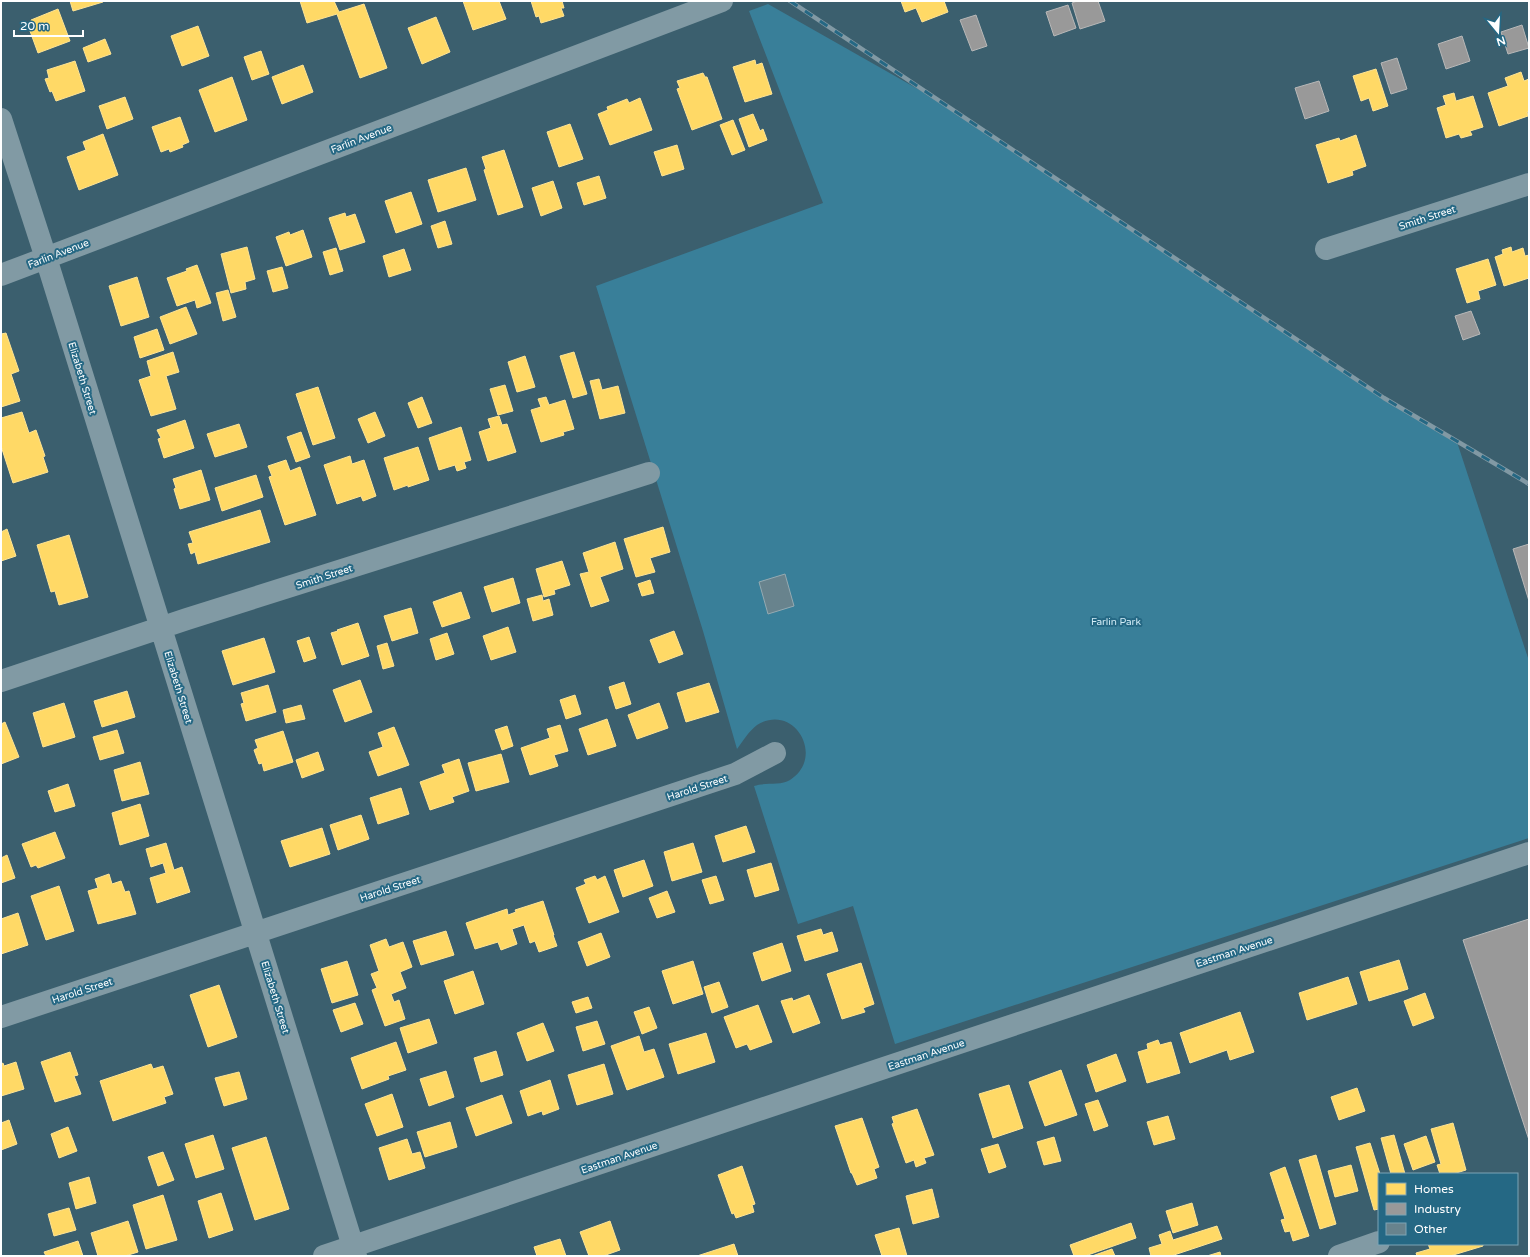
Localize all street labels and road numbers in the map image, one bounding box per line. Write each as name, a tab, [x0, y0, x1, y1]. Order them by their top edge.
street label: Farlin Avenue	[329, 122, 394, 156]
street label: Smith Street	[1397, 203, 1457, 233]
street label: Farlin Avenue	[26, 237, 91, 271]
street label: Elizabeth Street	[65, 341, 99, 416]
street label: Smith Street	[294, 562, 354, 592]
street label: Elizabeth Street	[161, 650, 195, 725]
street label: Harold Street	[666, 772, 729, 803]
street label: Harold Street	[359, 873, 422, 904]
street label: Eastman Avenue	[1195, 934, 1274, 970]
street label: Elizabeth Street	[258, 960, 292, 1035]
street label: Harold Street	[51, 975, 114, 1006]
street label: Eastman Avenue	[887, 1037, 966, 1073]
street label: Eastman Avenue	[580, 1139, 659, 1177]

